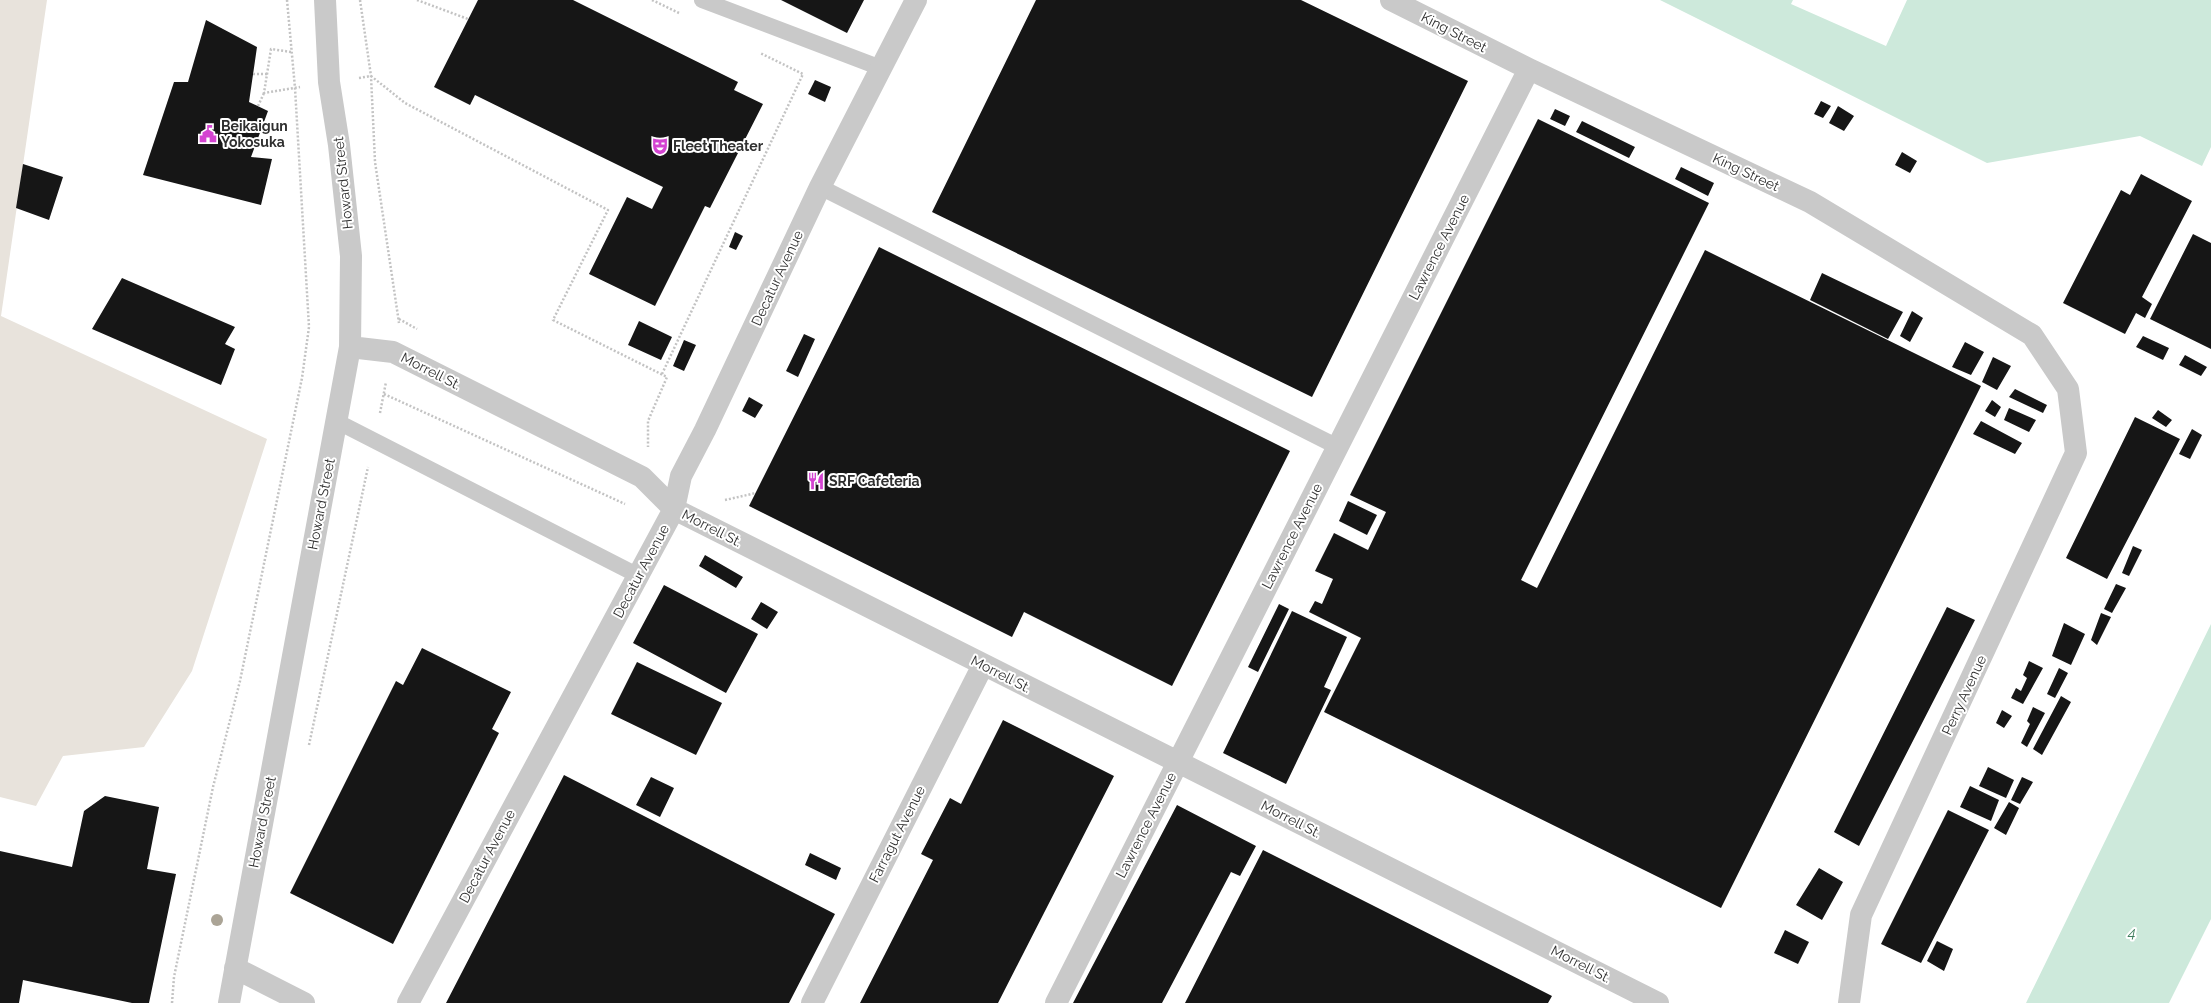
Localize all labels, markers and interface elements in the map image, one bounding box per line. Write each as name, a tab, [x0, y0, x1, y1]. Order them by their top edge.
street label: King Street	[1419, 9, 1490, 55]
place label: Beikaigun Yokosuka	[221, 118, 288, 150]
public building icon: Beikaigun Yokosuka	[198, 124, 218, 144]
street label: Howard Street	[330, 136, 356, 230]
theatre icon: Fleet Theater	[650, 136, 670, 156]
place label: Fleet Theater	[673, 138, 764, 154]
street label: King Street	[1710, 150, 1782, 194]
street label: Lawrence Avenue	[1406, 192, 1472, 302]
street label: Decatur Avenue	[748, 228, 806, 328]
street label: Morrell St.	[399, 349, 463, 393]
street label: Howard Street	[304, 457, 338, 551]
restaurant icon: SRF Cafeteria	[806, 471, 826, 491]
place label: SRF Cafeteria	[829, 473, 920, 489]
street label: Lawrence Avenue	[1259, 481, 1325, 591]
street label: Morrell St.	[680, 506, 744, 550]
street label: Decatur Avenue	[610, 522, 672, 620]
street label: Morrell St.	[969, 652, 1033, 696]
street label: Perry Avenue	[1939, 653, 1989, 737]
street label: Lawrence Avenue	[1113, 770, 1179, 880]
street label: Howard Street	[245, 775, 279, 869]
street label: Farragut Avenue	[866, 783, 928, 885]
street label: Morrell St.	[1259, 797, 1323, 841]
street label: Decatur Avenue	[456, 807, 518, 905]
water label: 4	[2127, 924, 2136, 942]
street label: Morrell St.	[1549, 942, 1613, 986]

